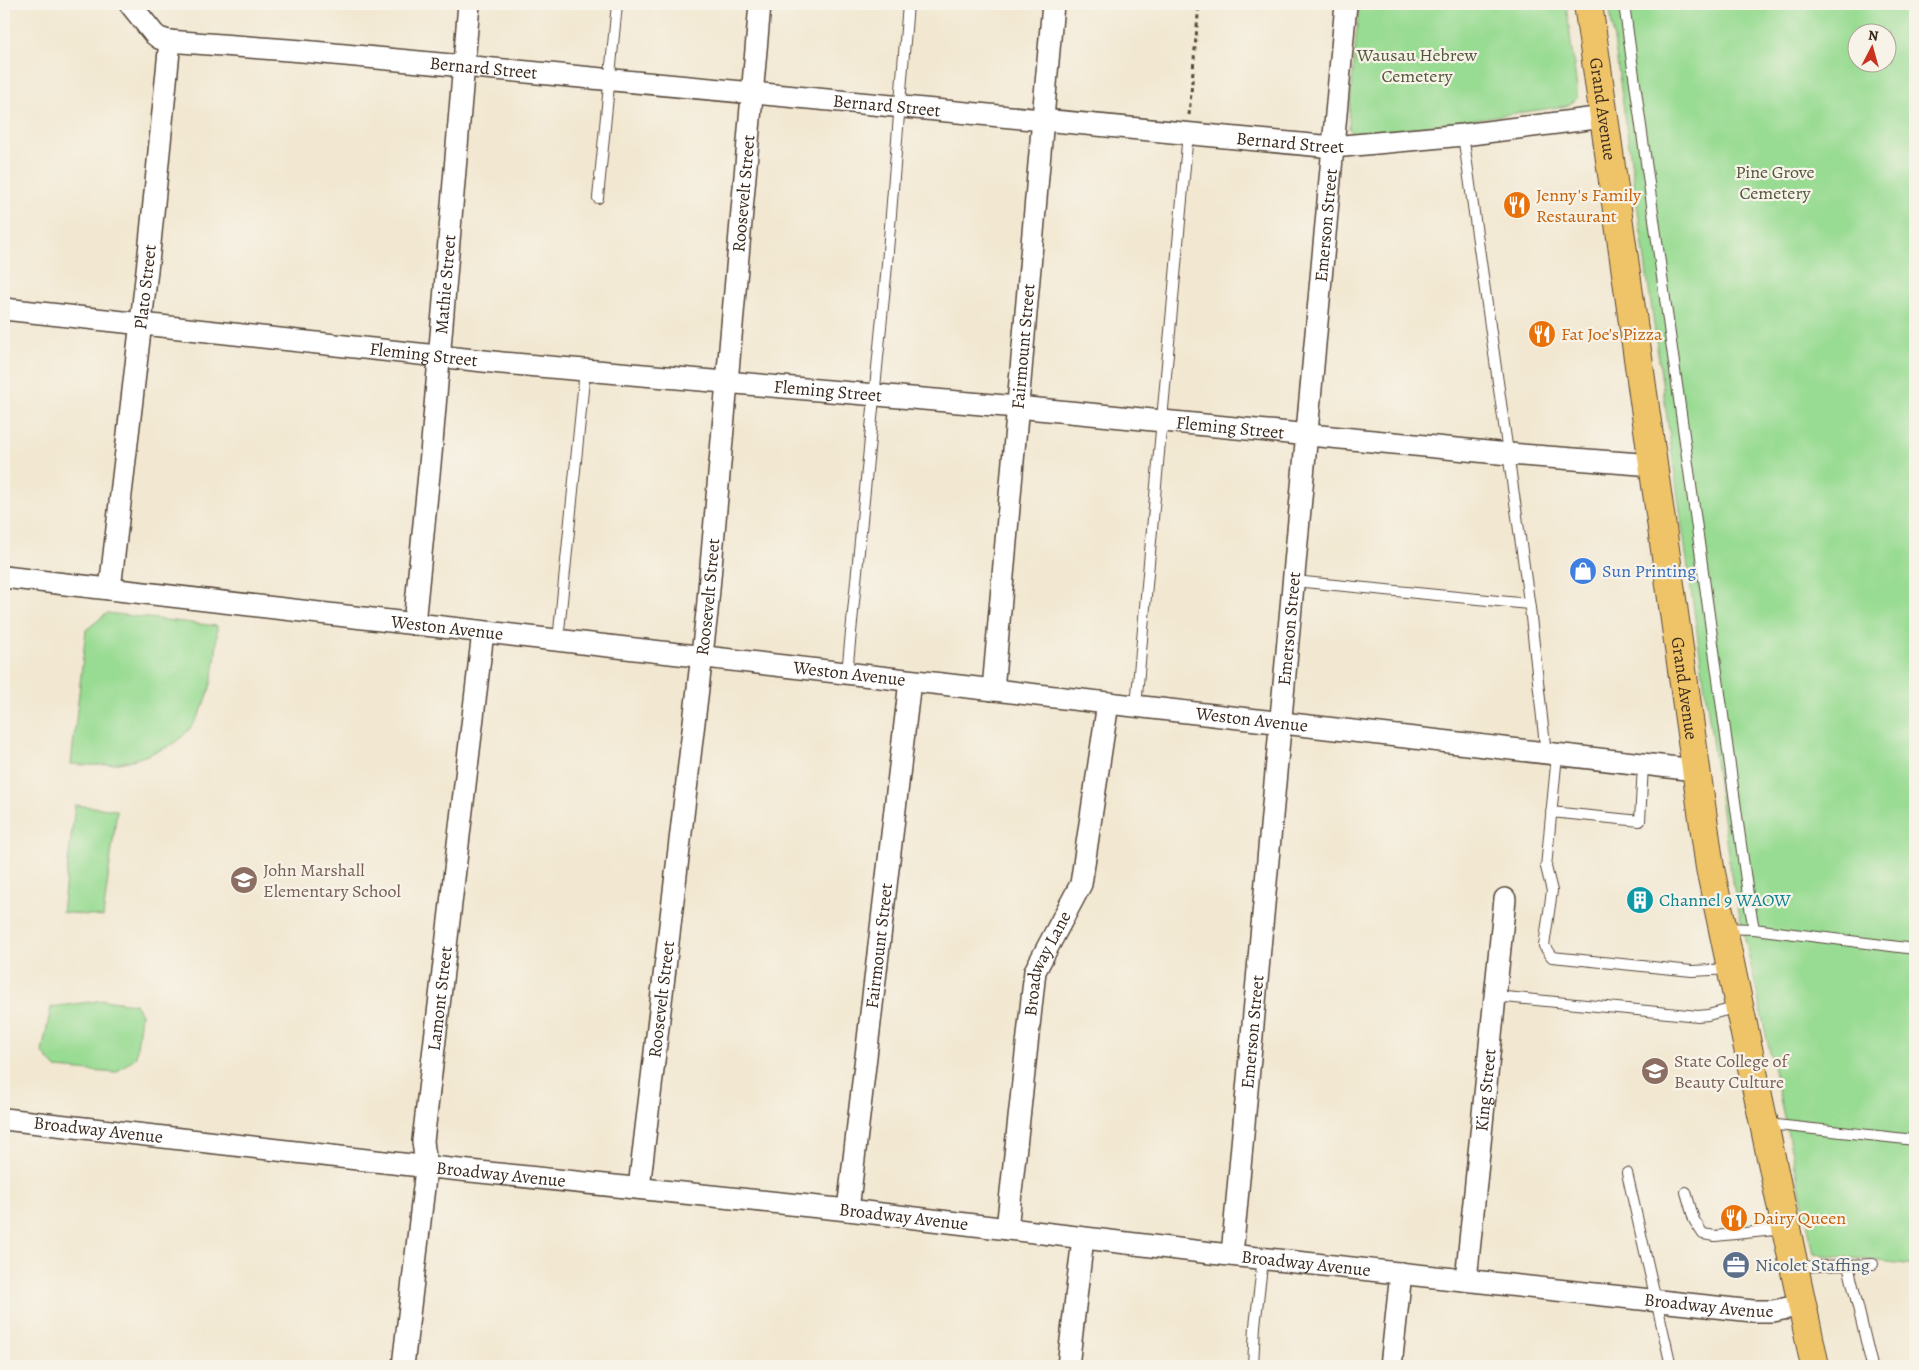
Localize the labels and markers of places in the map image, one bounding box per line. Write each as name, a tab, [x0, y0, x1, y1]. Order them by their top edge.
place label: Jenny's Family Restaurant	[1536, 183, 1642, 228]
restaurant icon: Jenny's Family Restaurant	[1502, 190, 1532, 220]
restaurant icon: Fat Joe's Pizza	[1527, 319, 1557, 349]
place label: Fat Joe's Pizza	[1561, 322, 1663, 346]
shop icon: Sun Printing	[1568, 556, 1598, 586]
place label: Sun Printing	[1602, 559, 1696, 583]
place label: John Marshall Elementary School	[263, 858, 401, 903]
school or university icon: John Marshall Elementary School	[229, 865, 259, 895]
building icon: Channel 9 WAOW	[1625, 885, 1655, 915]
place label: Channel 9 WAOW	[1659, 888, 1791, 912]
place label: State College of Beauty Culture	[1674, 1049, 1791, 1094]
school or university icon: State College of Beauty Culture	[1640, 1056, 1670, 1086]
restaurant icon: Dairy Queen	[1719, 1203, 1749, 1233]
place label: Dairy Queen	[1753, 1206, 1846, 1230]
office icon: Nicolet Staffing	[1721, 1250, 1751, 1280]
place label: Nicolet Staffing	[1755, 1253, 1870, 1277]

